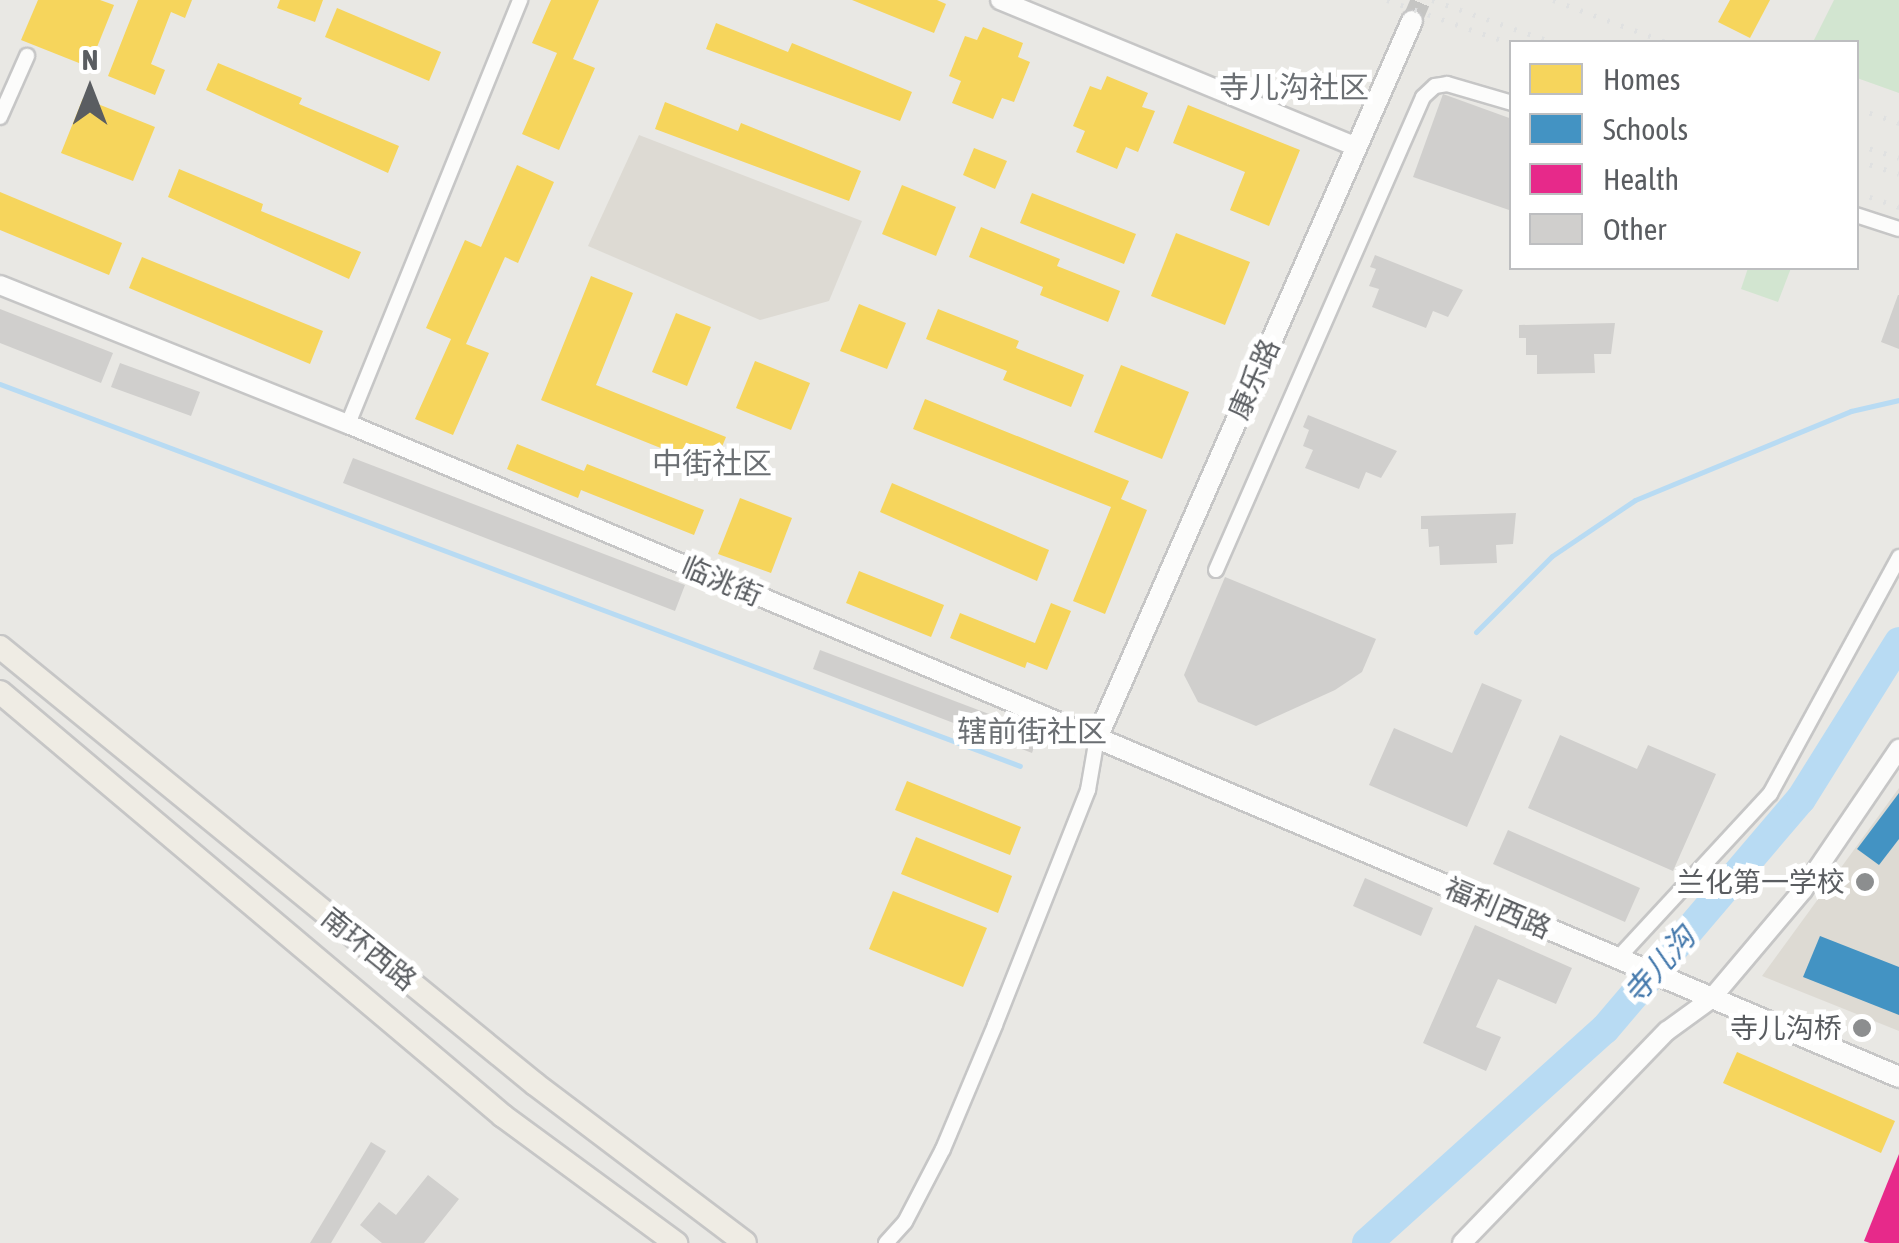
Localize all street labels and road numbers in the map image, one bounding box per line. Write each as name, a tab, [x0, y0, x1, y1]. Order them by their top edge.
street label: 康乐路	[1222, 334, 1286, 424]
street label: 临洮街	[677, 549, 767, 613]
street label: 福利西路	[1440, 871, 1556, 945]
street label: 南环西路	[315, 901, 423, 997]

